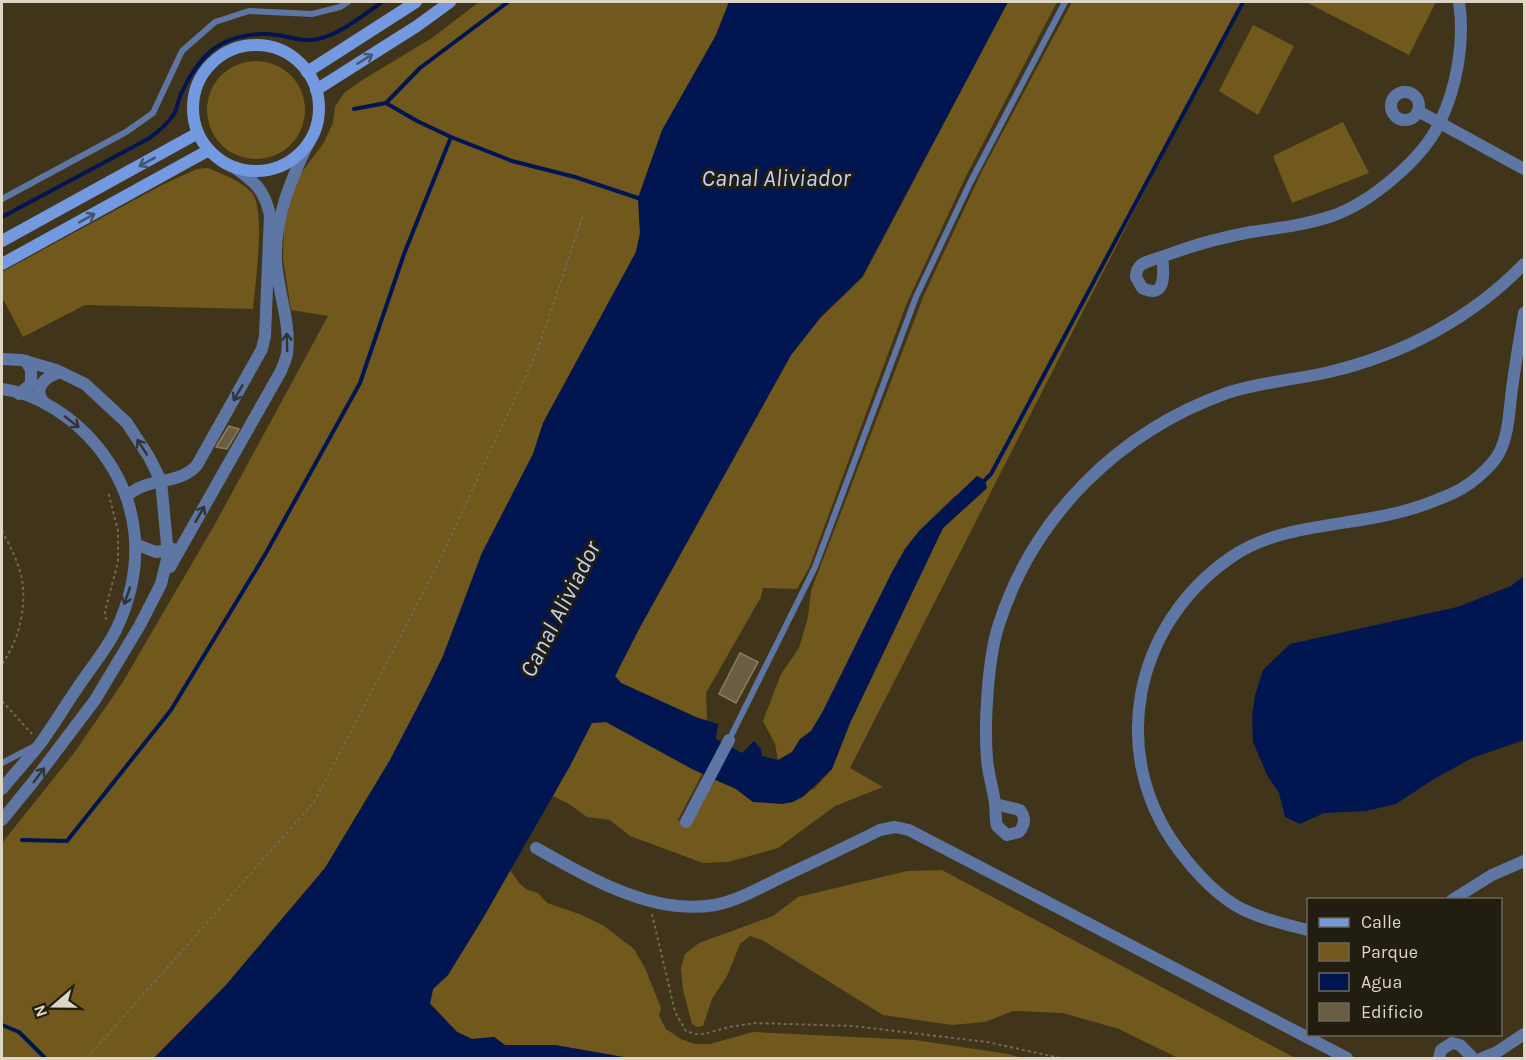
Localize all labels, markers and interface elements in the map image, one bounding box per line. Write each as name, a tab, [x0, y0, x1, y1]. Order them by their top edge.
one-way arrow	[357, 53, 373, 65]
one-way arrow	[139, 156, 156, 168]
water label: Canal Aliviador	[702, 164, 851, 192]
one-way arrow	[77, 212, 95, 223]
one-way arrow	[281, 332, 293, 352]
one-way arrow	[232, 384, 244, 401]
one-way arrow	[64, 416, 80, 429]
one-way arrow	[136, 438, 149, 455]
one-way arrow	[195, 506, 206, 524]
water label: Canal Aliviador	[514, 536, 607, 682]
one-way arrow	[121, 586, 132, 605]
one-way arrow	[33, 767, 45, 783]
legend	[1307, 898, 1502, 1036]
text: Calle	[1361, 911, 1401, 933]
text: Parque	[1361, 941, 1418, 963]
text: Agua	[1361, 971, 1402, 993]
north arrow	[24, 976, 84, 1036]
text: Edificio	[1361, 1001, 1423, 1023]
text: N	[29, 1002, 51, 1020]

